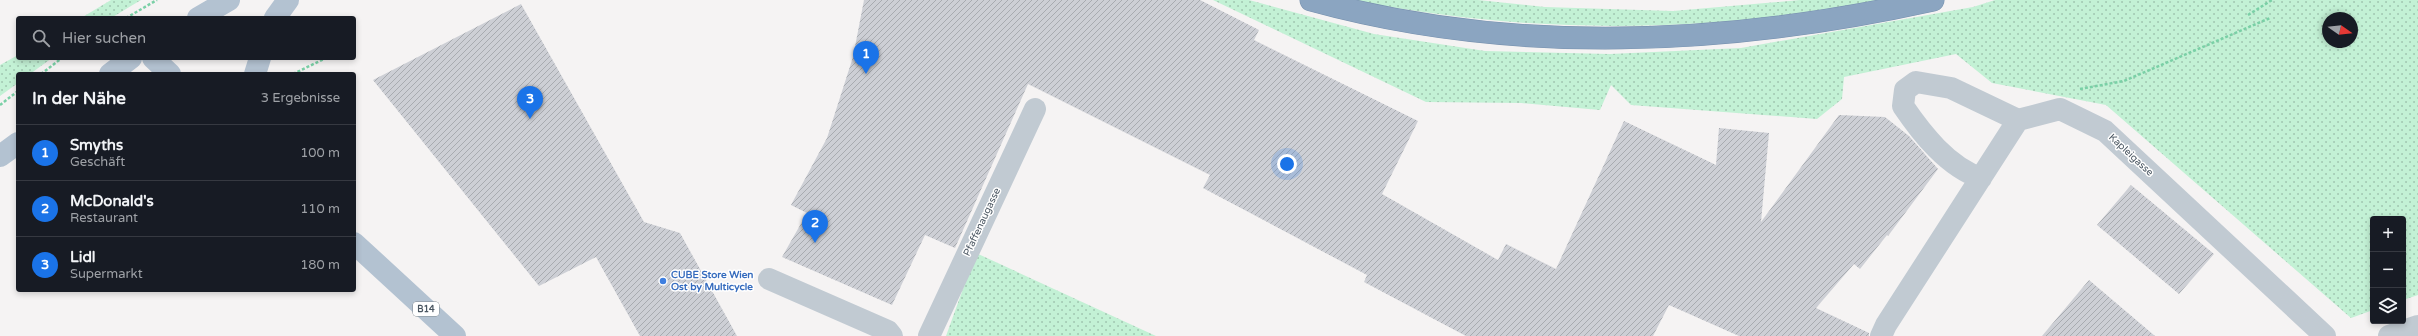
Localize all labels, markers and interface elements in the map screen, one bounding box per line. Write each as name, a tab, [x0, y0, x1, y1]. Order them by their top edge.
north arrow	[2322, 12, 2358, 48]
search box	[16, 16, 356, 60]
icon: search	[30, 27, 52, 49]
text: Hier suchen	[62, 29, 146, 47]
pin: 1	[853, 41, 879, 74]
pin: 3	[517, 86, 543, 119]
text: In der Nähe	[32, 88, 126, 109]
text: 3 Ergebnisse	[261, 90, 340, 106]
street label: Kapleigasse	[2106, 131, 2156, 179]
text: Smyths	[70, 136, 123, 154]
text: 1	[41, 145, 49, 161]
text: 100 m	[300, 145, 340, 161]
text: Geschäft	[70, 154, 125, 170]
your location	[1277, 154, 1297, 174]
street label: Pfaffenaugasse	[961, 186, 1003, 258]
text: McDonald's	[70, 192, 154, 210]
text: 2	[41, 201, 49, 217]
text: 110 m	[300, 201, 340, 217]
text: Restaurant	[70, 210, 138, 226]
pin: 2	[802, 210, 828, 243]
map controls	[2370, 216, 2406, 324]
button: +	[2370, 216, 2406, 252]
text: Lidl	[70, 248, 96, 266]
button: −	[2370, 252, 2406, 288]
text: 3	[41, 257, 49, 273]
text: 180 m	[300, 257, 340, 273]
text: Supermarkt	[70, 266, 143, 282]
place label: CUBE Store Wien Ost by Multicycle	[671, 269, 753, 293]
marker: CUBE Store Wien Ost by Multicycle	[658, 276, 668, 286]
button: layers	[2370, 288, 2406, 324]
road number: B14	[413, 302, 439, 316]

